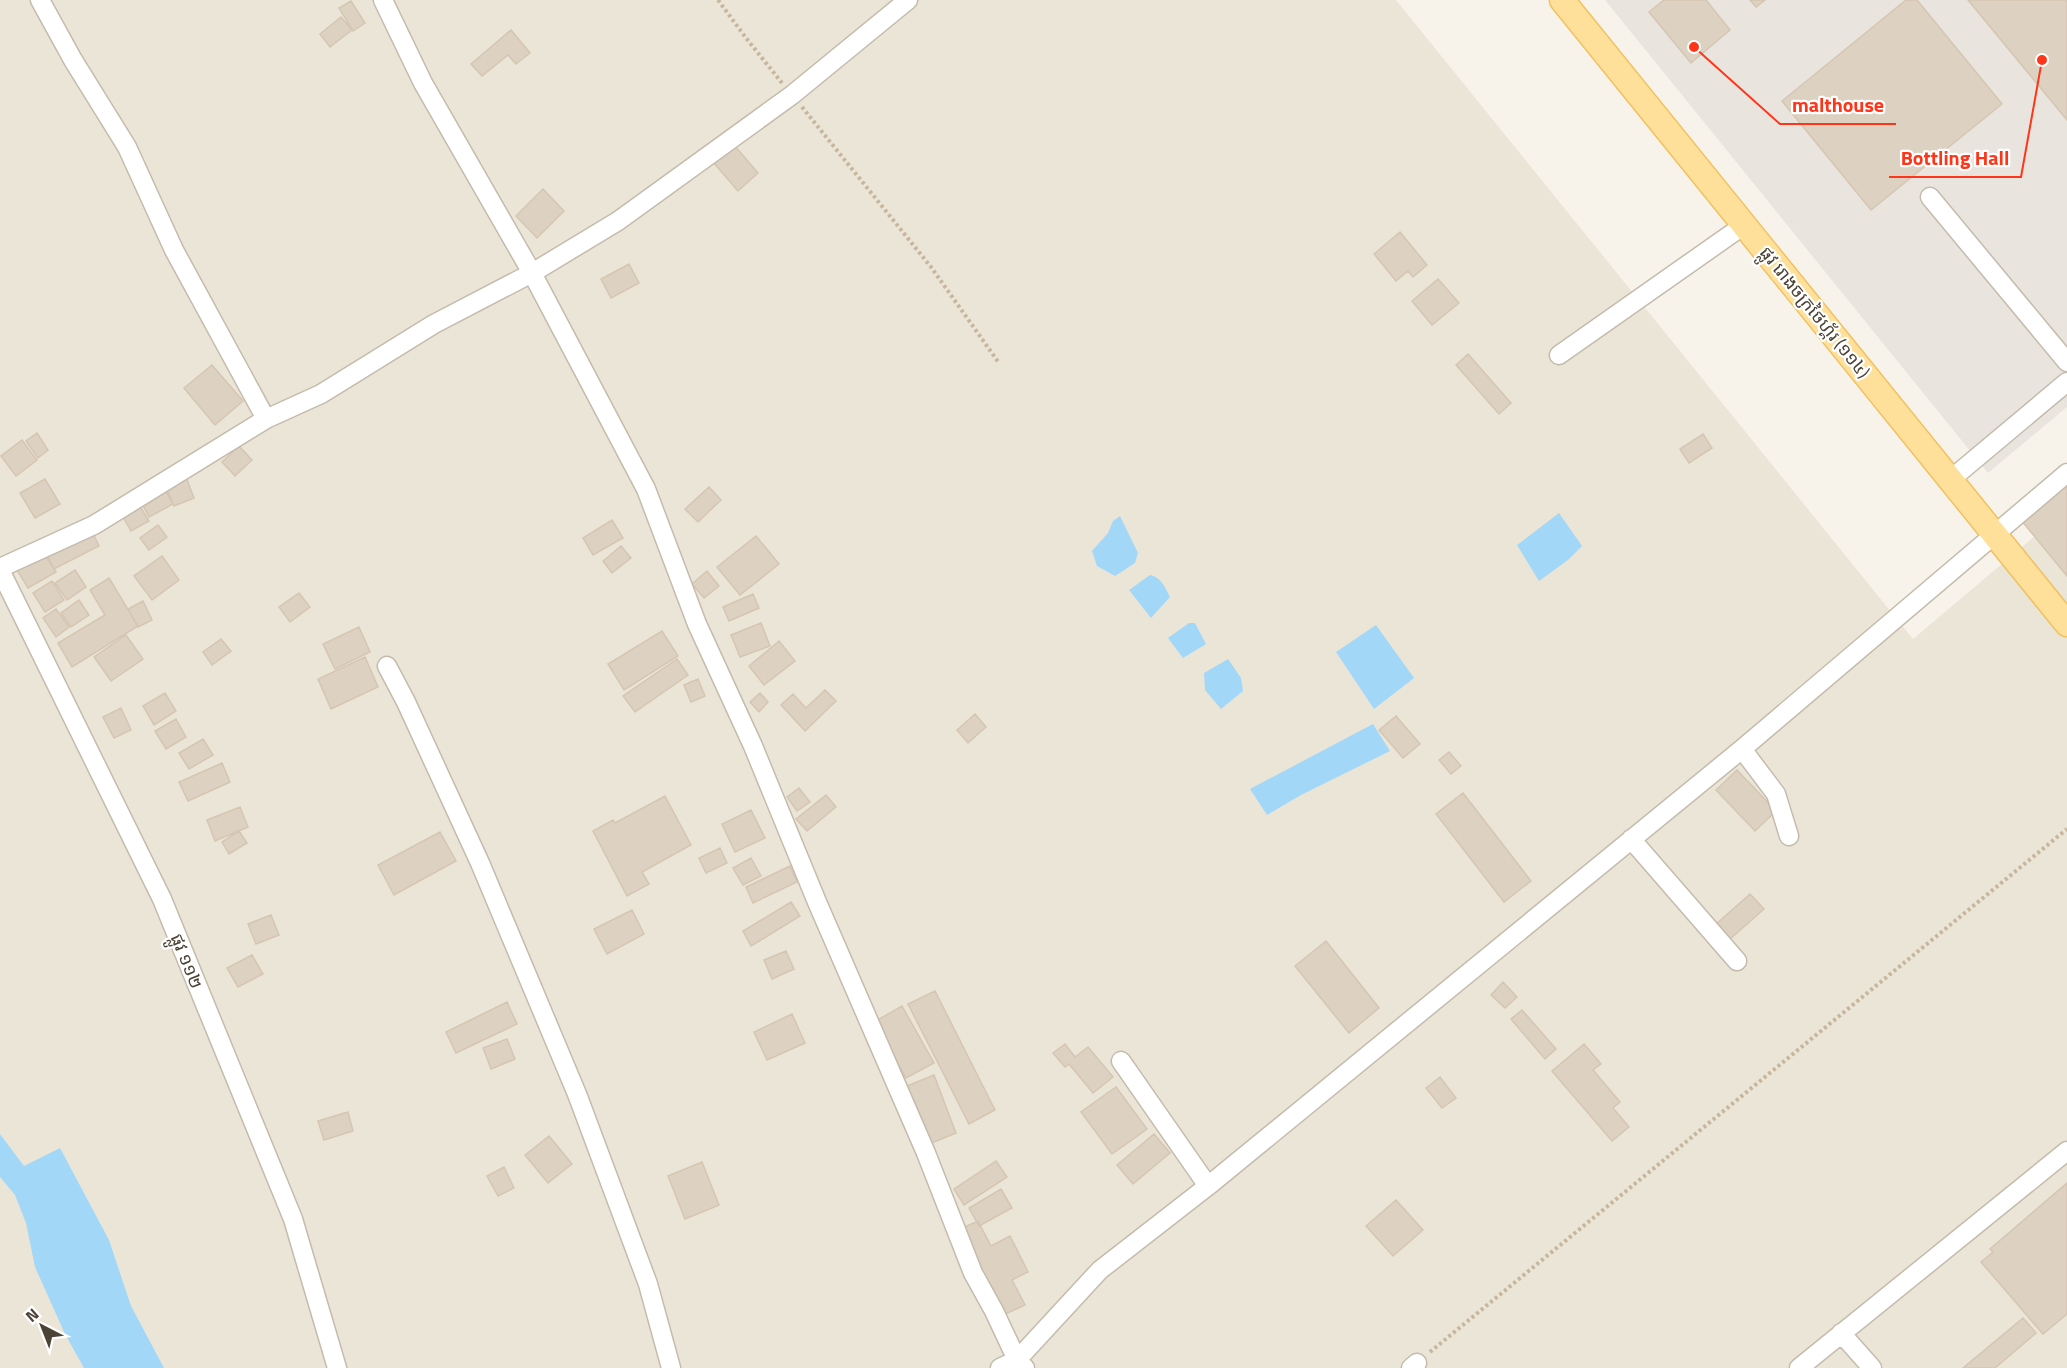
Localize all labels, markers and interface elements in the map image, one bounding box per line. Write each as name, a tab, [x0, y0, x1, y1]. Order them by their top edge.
callout: malthouse	[1780, 86, 1896, 124]
text: malthouse	[1792, 89, 1884, 120]
callout: Bottling Hall	[1889, 139, 2021, 177]
text: Bottling Hall	[1901, 142, 2009, 173]
street label: ផ្លូវ រោងចក្រថៃហ្គ័រ (១១៤)	[1751, 240, 1877, 386]
street label: ផ្លូវ ១១២	[161, 929, 210, 994]
north arrow	[12, 1296, 72, 1356]
text: N	[20, 1302, 44, 1327]

